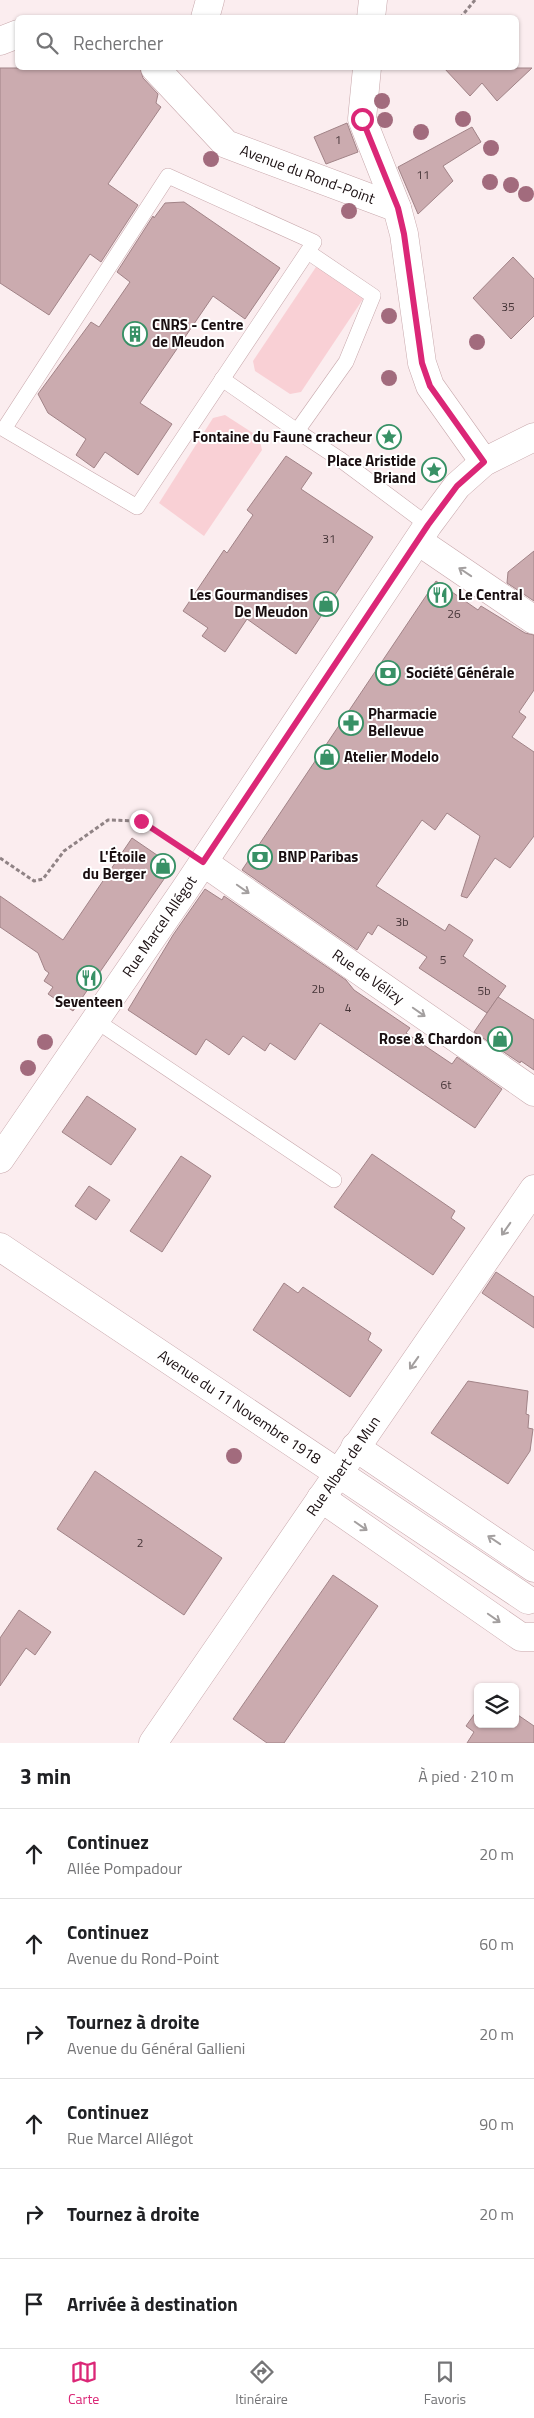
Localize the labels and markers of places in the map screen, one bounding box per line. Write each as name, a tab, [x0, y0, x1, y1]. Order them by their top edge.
place label: CNRS - Centre de Meudon	[152, 313, 244, 353]
building icon: CNRS - Centre de Meudon	[122, 321, 148, 347]
place icon: Fontaine du Faune cracheur	[376, 424, 402, 450]
place label: Fontaine du Faune cracheur	[193, 425, 372, 448]
place label: Place Aristide Briand	[327, 449, 416, 489]
place icon: Place Aristide Briand	[421, 457, 447, 483]
restaurant icon: Le Central	[427, 582, 453, 608]
place label: Les Gourmandises De Meudon	[189, 583, 308, 623]
place label: Le Central	[458, 583, 523, 606]
shop icon: Les Gourmandises De Meudon	[313, 591, 339, 617]
bank icon: Société Générale	[375, 660, 401, 686]
place label: Société Générale	[406, 661, 515, 684]
place label: Pharmacie Bellevue	[368, 702, 437, 742]
pharmacy icon: Pharmacie Bellevue	[338, 710, 364, 736]
shop icon: Atelier Modelo	[314, 744, 340, 770]
place label: Atelier Modelo	[344, 745, 439, 768]
bank icon: BNP Paribas	[247, 844, 273, 870]
place label: L'Étoile du Berger	[83, 845, 146, 885]
place label: BNP Paribas	[278, 845, 358, 868]
shop icon: L'Étoile du Berger	[150, 853, 176, 879]
restaurant icon: Seventeen	[76, 965, 102, 991]
place label: Seventeen	[55, 990, 123, 1013]
shop icon: Rose & Chardon	[487, 1026, 513, 1052]
place label: Rose & Chardon	[379, 1027, 482, 1050]

